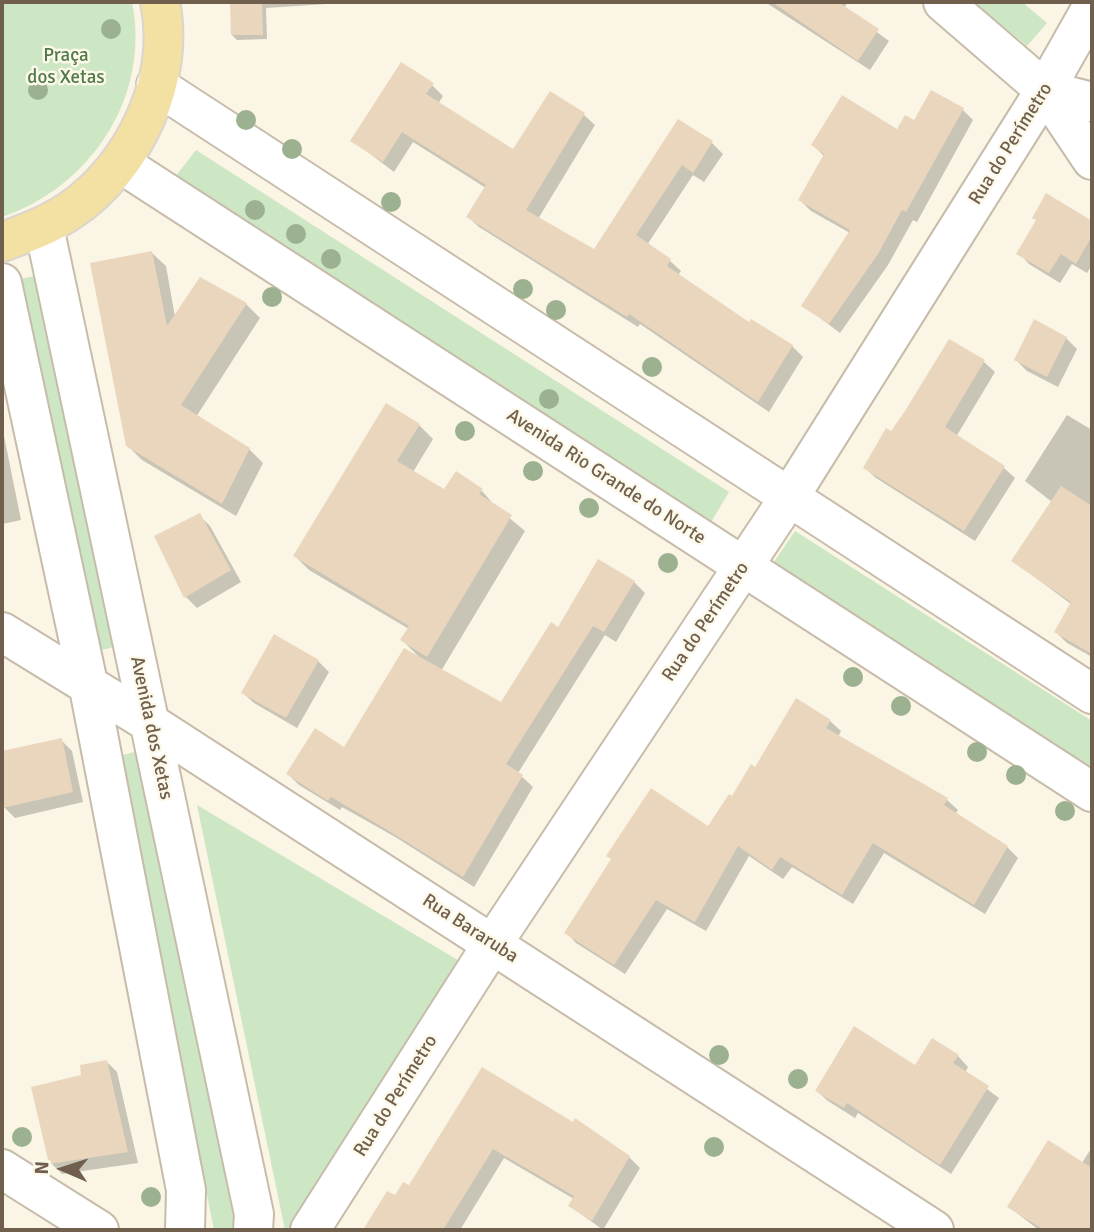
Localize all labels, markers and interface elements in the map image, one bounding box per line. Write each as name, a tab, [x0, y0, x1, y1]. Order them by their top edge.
park label: Praça dos Xetas	[27, 45, 105, 89]
street label: Rua do Perímetro	[964, 79, 1058, 209]
street label: Avenida Rio Grande do Norte	[502, 404, 710, 550]
street label: Rua do Perímetro	[658, 558, 754, 686]
street label: Avenida dos Xetas	[125, 654, 177, 802]
street label: Rua Bararuba	[418, 890, 522, 968]
street label: Rua do Perímetro	[349, 1031, 443, 1161]
north arrow	[28, 1134, 98, 1204]
text: N	[30, 1161, 54, 1175]

